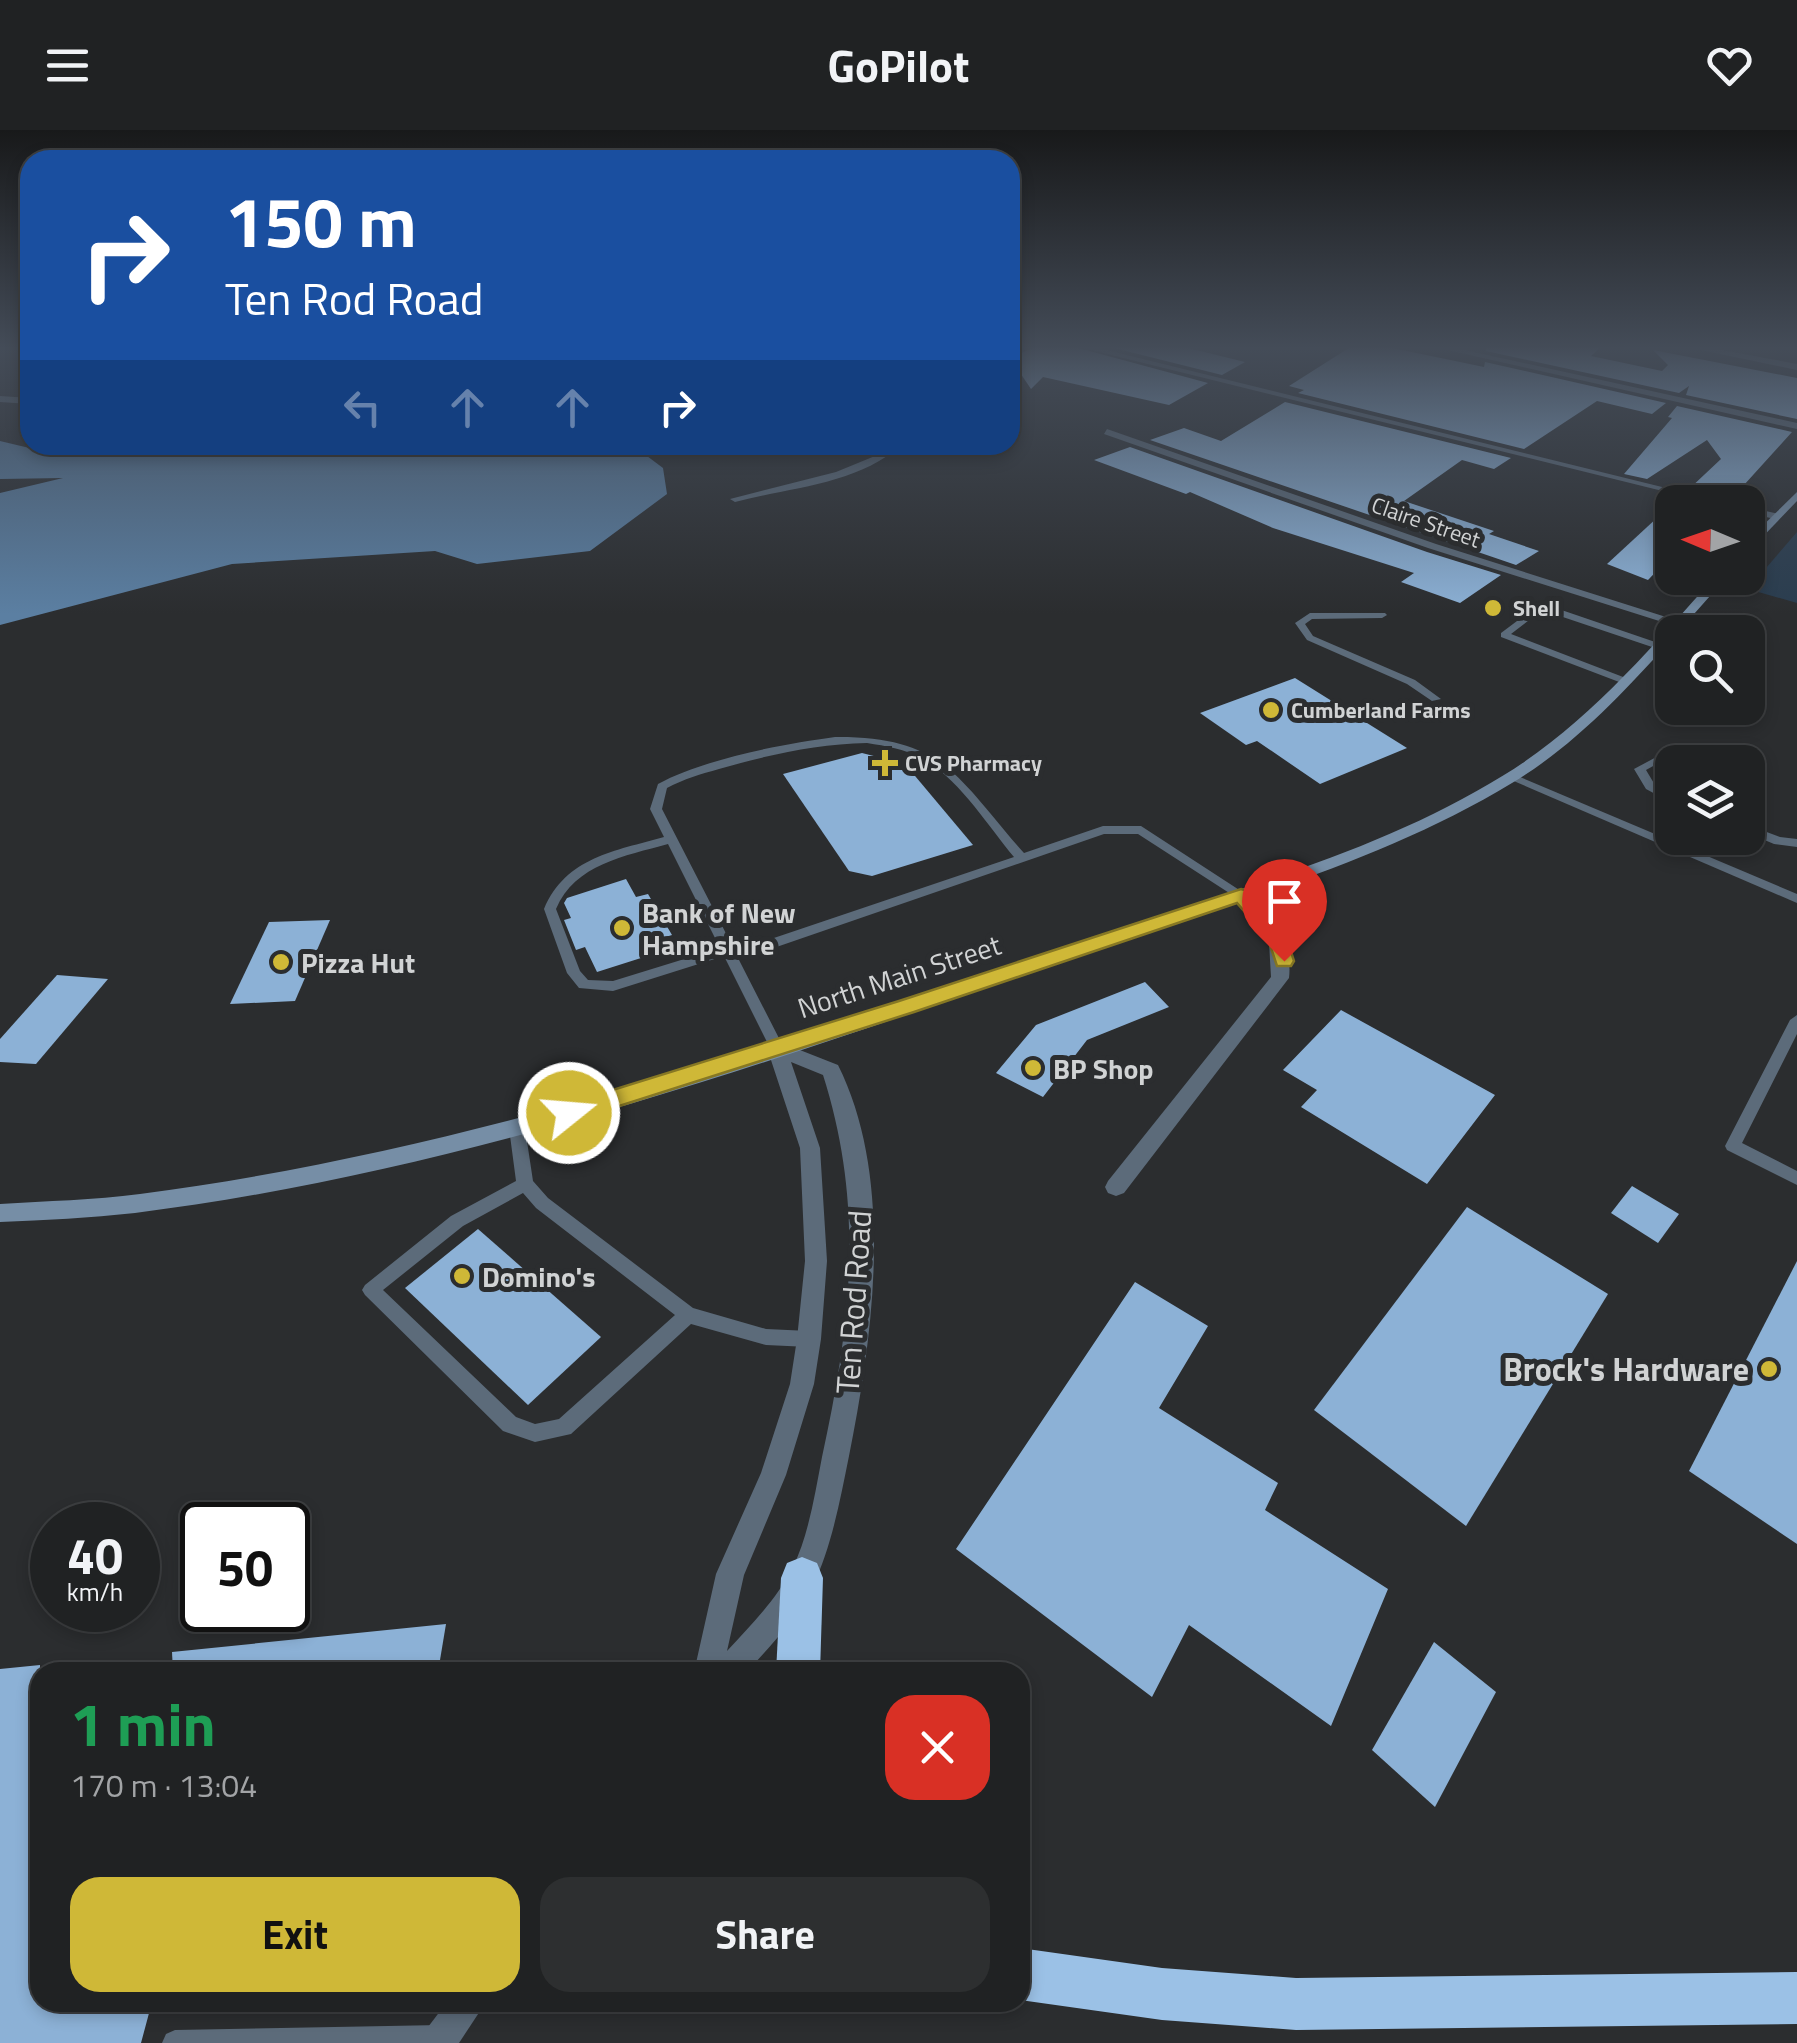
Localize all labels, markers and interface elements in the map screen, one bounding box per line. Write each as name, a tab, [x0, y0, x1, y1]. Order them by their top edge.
text: GoPilot	[828, 31, 969, 99]
icon: menu	[40, 38, 95, 93]
icon: heart	[1702, 38, 1757, 93]
text: 150 m	[225, 168, 417, 274]
icon: right	[60, 190, 190, 320]
text: Ten Rod Road	[225, 264, 484, 332]
icon: left	[335, 380, 390, 435]
icon: ahead	[440, 380, 495, 435]
icon: ahead	[545, 380, 600, 435]
icon: right	[650, 380, 705, 435]
north arrow	[1655, 485, 1765, 595]
map controls	[1655, 485, 1765, 855]
street label: Claire Street	[1367, 488, 1485, 557]
place label: Shell	[1513, 591, 1560, 625]
marker: Shell	[1482, 597, 1504, 619]
button: search	[1655, 615, 1765, 725]
place label: Cumberland Farms	[1291, 693, 1471, 727]
marker: Cumberland Farms	[1260, 699, 1282, 721]
button: layers	[1655, 745, 1765, 855]
place label: CVS Pharmacy	[905, 746, 1042, 780]
marker: CVS Pharmacy	[874, 752, 896, 774]
pin	[1242, 859, 1327, 962]
icon: arrive	[1257, 874, 1312, 929]
place label: Bank of New Hampshire	[642, 891, 796, 966]
marker: Bank of New Hampshire	[611, 917, 633, 939]
street label: North Main Street	[792, 923, 1006, 1029]
place label: Pizza Hut	[301, 941, 415, 984]
marker: Pizza Hut	[270, 951, 292, 973]
place label: BP Shop	[1053, 1047, 1154, 1090]
marker: BP Shop	[1022, 1057, 1044, 1079]
position arrow	[517, 1061, 621, 1165]
street label: Ten Rod Road	[823, 1209, 883, 1395]
place label: Domino's	[482, 1255, 595, 1298]
marker: Domino's	[451, 1265, 473, 1287]
place label: Brock's Hardware	[1503, 1345, 1749, 1393]
marker: Brock's Hardware	[1758, 1358, 1780, 1380]
speed limit sign: 50	[180, 1502, 310, 1632]
text: 40	[67, 1517, 123, 1593]
text: km/h	[67, 1573, 123, 1611]
text: 1 min	[70, 1678, 216, 1769]
button: close	[885, 1695, 990, 1800]
text: 170 m · 13:04	[70, 1761, 257, 1809]
button: Exit	[70, 1877, 520, 1992]
button: Share	[540, 1877, 990, 1992]

